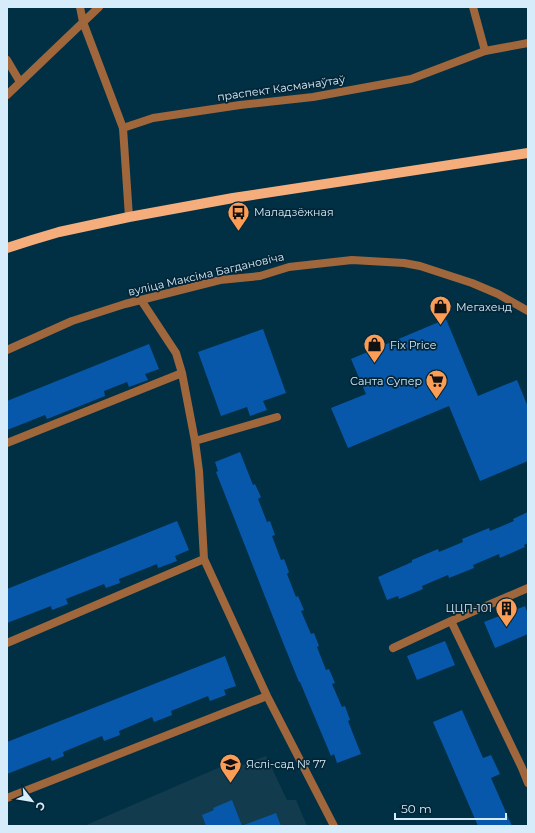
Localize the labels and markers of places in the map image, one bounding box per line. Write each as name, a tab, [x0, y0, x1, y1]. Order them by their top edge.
bus stop icon: Маладзёжная	[226, 199, 252, 232]
place label: Маладзёжная	[254, 205, 334, 219]
shop icon: Мегахенд	[428, 294, 454, 327]
place label: Мегахенд	[456, 300, 512, 314]
shop icon: Fix Price	[361, 332, 387, 365]
place label: Fix Price	[390, 338, 437, 352]
supermarket icon: Санта Супер	[424, 368, 450, 401]
place label: Санта Супер	[350, 374, 422, 388]
building icon: ЦЦП-101	[494, 595, 520, 628]
place label: ЦЦП-101	[445, 601, 492, 615]
school or university icon: Яслі-сад № 77	[217, 751, 243, 784]
place label: Яслі-сад № 77	[246, 757, 326, 771]

